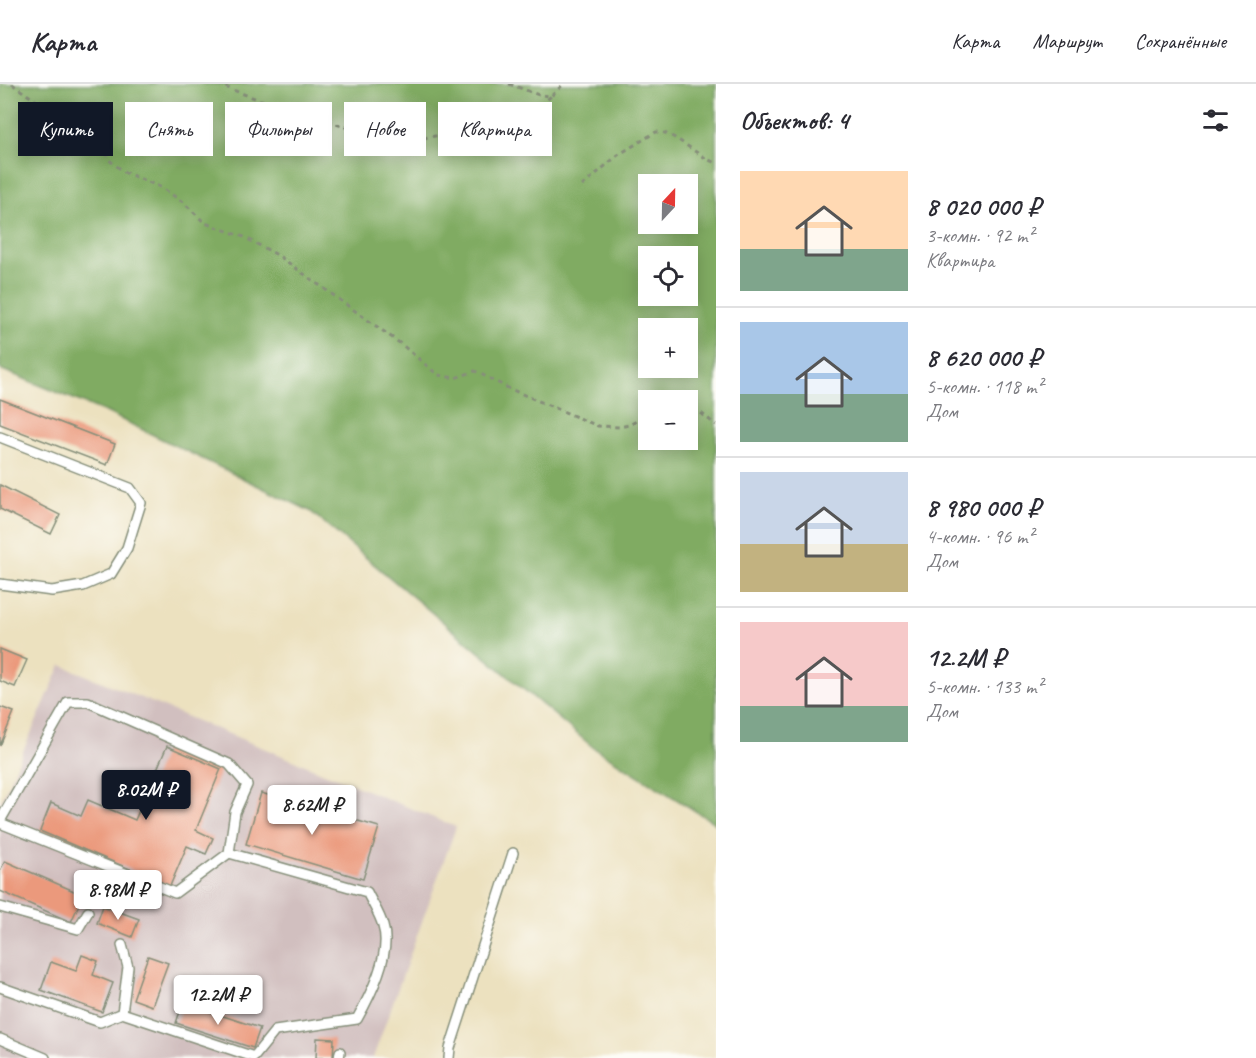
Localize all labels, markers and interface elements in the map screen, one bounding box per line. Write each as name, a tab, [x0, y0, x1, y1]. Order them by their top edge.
text: Карта	[30, 24, 97, 59]
text: Карта	[951, 28, 1000, 54]
text: Маршрут	[1033, 28, 1102, 54]
text: Сохранённые	[1135, 28, 1226, 54]
chip: Купить	[18, 102, 113, 156]
chip: Снять	[125, 102, 213, 156]
chip: Фильтры	[225, 102, 332, 156]
chip: Новое	[344, 102, 426, 156]
chip: Квартира	[438, 102, 552, 156]
text: Объектов: 4	[740, 104, 849, 137]
icon: filters	[1199, 104, 1232, 137]
north arrow	[638, 174, 698, 234]
map controls	[638, 174, 698, 450]
text: 8 020 000 ₽	[926, 190, 1040, 223]
icon: home	[788, 195, 860, 267]
text: 3-комн. · 92 m²	[926, 223, 1034, 248]
button: locate	[638, 246, 698, 306]
text: Квартира	[926, 248, 994, 273]
button: +	[638, 318, 698, 378]
text: 8 620 000 ₽	[926, 341, 1041, 374]
icon: home	[788, 346, 860, 418]
text: 5-комн. · 118 m²	[926, 374, 1043, 399]
button: −	[638, 390, 698, 450]
text: Дом	[926, 399, 958, 424]
text: 8 980 000 ₽	[926, 491, 1040, 524]
icon: home	[788, 496, 860, 568]
text: 4-комн. · 96 m²	[926, 524, 1034, 549]
text: Дом	[926, 549, 958, 574]
text: 12.2M ₽	[926, 641, 1005, 674]
icon: home	[788, 646, 860, 718]
text: 5-комн. · 133 m²	[926, 674, 1043, 699]
text: Дом	[926, 699, 958, 724]
pin: 8.02M ₽	[91, 770, 201, 821]
text: 8.02M ₽	[116, 777, 176, 802]
pin: 8.62M ₽	[257, 785, 367, 836]
text: 8.62M ₽	[281, 792, 343, 817]
pin: 8.98M ₽	[63, 870, 173, 921]
text: 8.98M ₽	[88, 877, 148, 902]
pin: 12.2M ₽	[163, 975, 273, 1026]
text: 12.2M ₽	[188, 982, 248, 1007]

